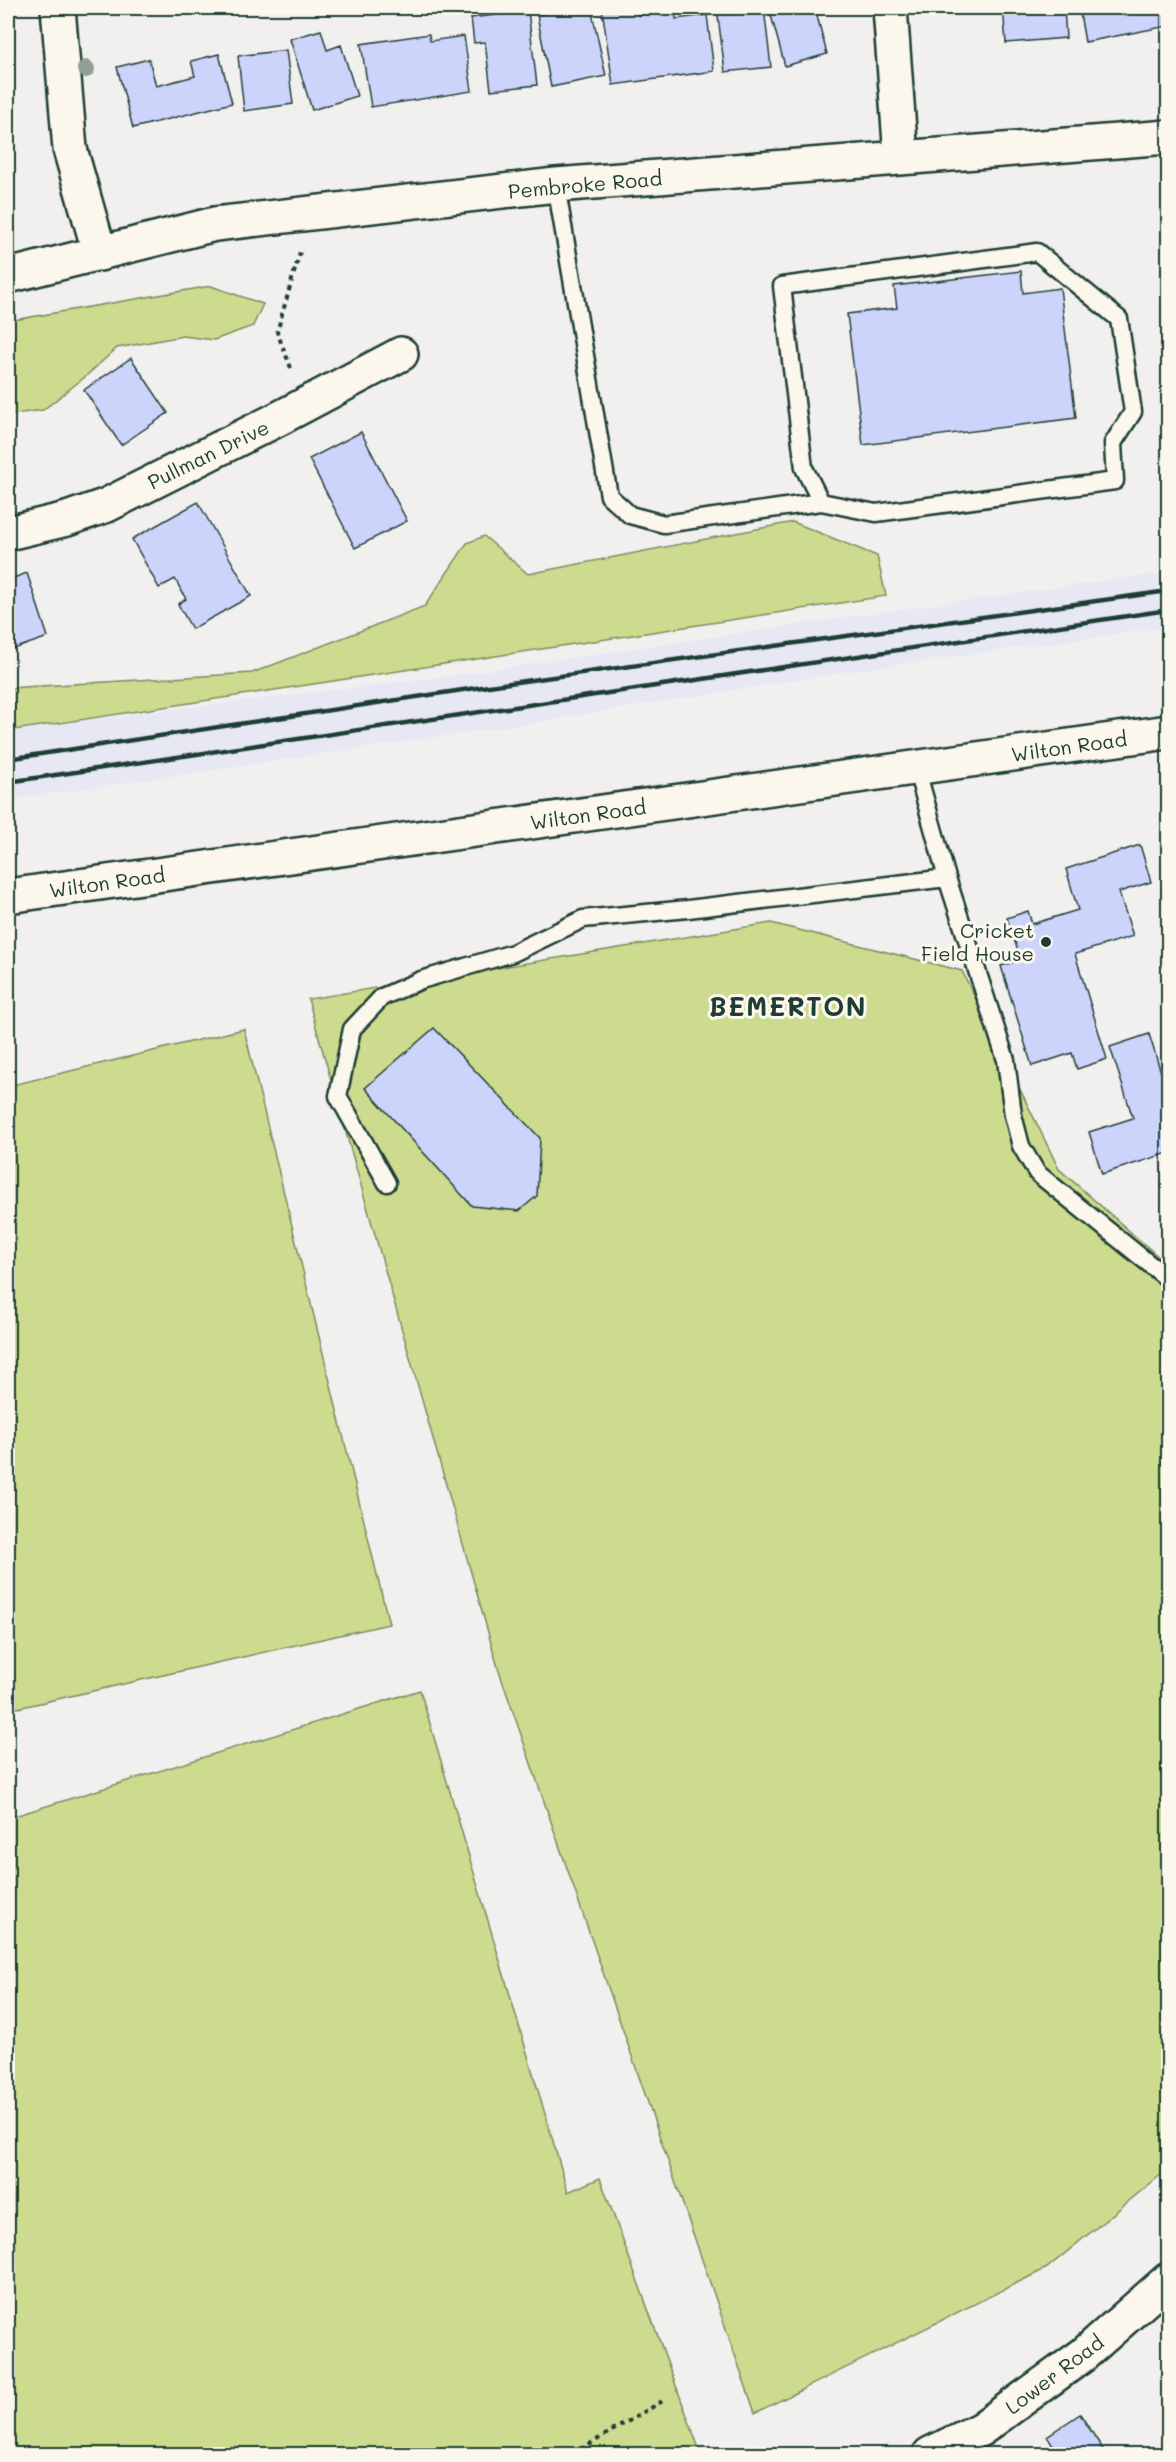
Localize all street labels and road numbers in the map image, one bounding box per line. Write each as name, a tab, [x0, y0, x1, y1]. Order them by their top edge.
street label: Pembroke Road	[507, 164, 663, 204]
street label: Pullman Drive	[143, 413, 273, 495]
street label: Wilton Road	[1009, 725, 1129, 767]
street label: Wilton Road	[528, 793, 648, 835]
street label: Wilton Road	[47, 861, 167, 903]
street label: Lower Road	[1000, 2329, 1108, 2419]

